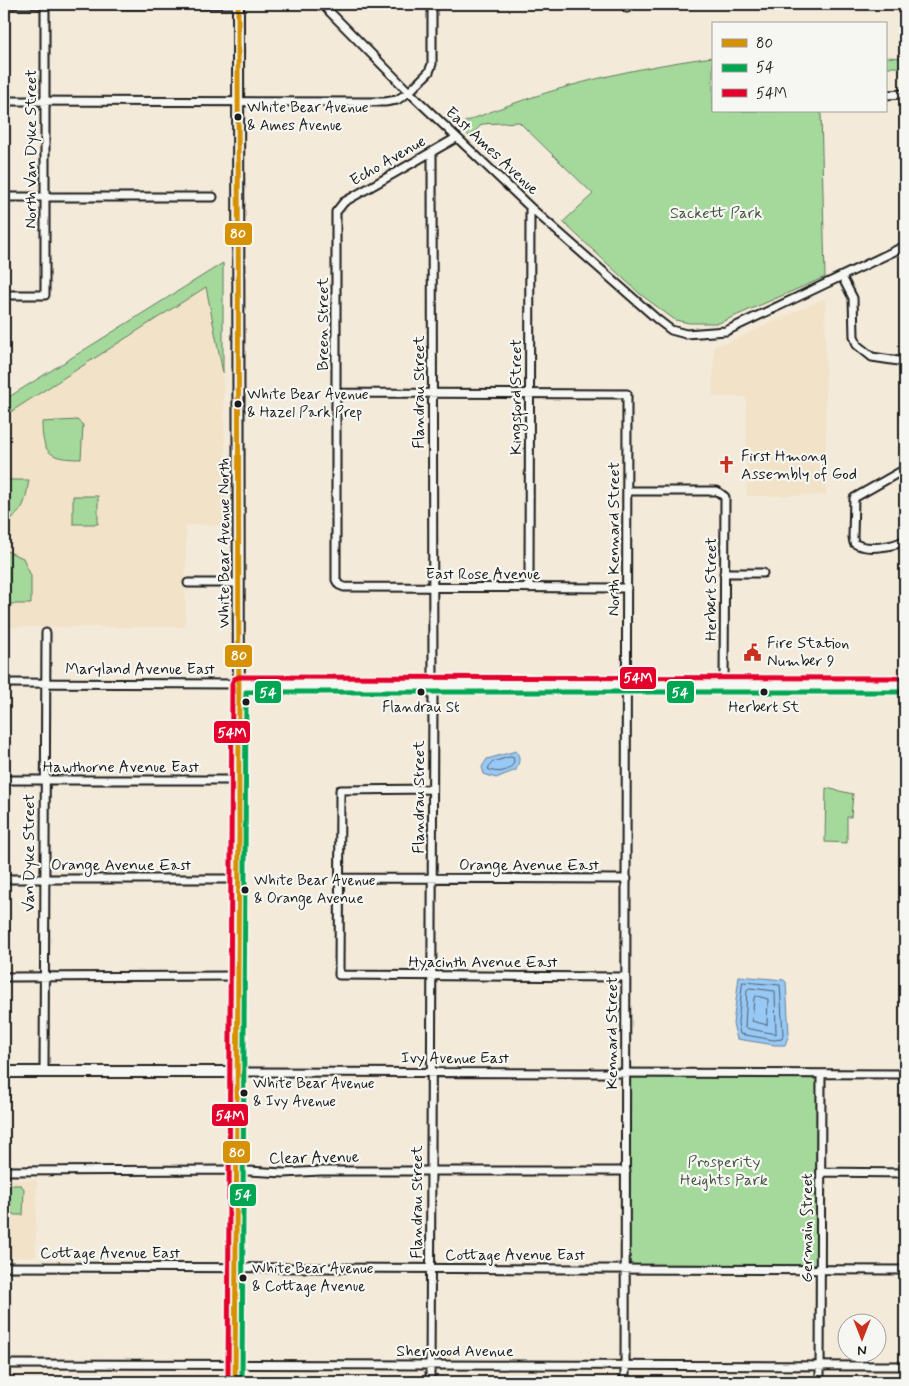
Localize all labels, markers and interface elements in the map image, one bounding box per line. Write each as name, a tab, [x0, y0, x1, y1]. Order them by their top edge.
legend	[712, 22, 886, 112]
text: 80	[756, 34, 773, 54]
text: 54	[756, 58, 774, 78]
street label: North Van Dyke Street	[21, 69, 42, 229]
text: 54M	[756, 84, 787, 104]
place label: White Bear Avenue & Ames Avenue	[247, 98, 369, 136]
street label: East Ames Avenue	[441, 102, 544, 200]
marker: White Bear Avenue & Ames Avenue	[233, 112, 243, 122]
street label: Echo Avenue	[346, 131, 430, 191]
park label: Sackett Park	[670, 203, 762, 224]
line badge: 80	[224, 222, 253, 246]
text: 80	[230, 225, 246, 243]
street label: Breen Street	[313, 277, 334, 371]
street label: Flandrau Street	[409, 335, 430, 449]
street label: Kingsford Street	[506, 339, 529, 455]
place label: White Bear Avenue & Hazel Park Prep	[247, 385, 369, 423]
marker: White Bear Avenue & Hazel Park Prep	[233, 399, 243, 409]
place label: First Hmong Assembly of God	[741, 446, 857, 485]
church icon: First Hmong Assembly of God	[717, 455, 737, 475]
street label: White Bear Avenue North	[214, 458, 235, 628]
street label: North Kennard Street	[604, 461, 625, 616]
street label: Herbert Street	[701, 537, 722, 641]
street label: East Rose Avenue	[426, 564, 541, 585]
place label: Fire Station Number 9	[767, 633, 849, 672]
public building icon: Fire Station Number 9	[743, 642, 763, 662]
line badge: 80	[224, 644, 253, 668]
text: 80	[231, 647, 247, 665]
street label: Maryland Avenue East	[65, 659, 215, 680]
line badge: 54M	[619, 666, 657, 690]
text: 54M	[623, 669, 653, 687]
line badge: 54	[254, 680, 282, 704]
line badge: 54	[666, 680, 695, 704]
text: 54	[260, 684, 277, 702]
text: 54	[672, 684, 689, 702]
marker: Flandrau St	[416, 687, 426, 697]
marker: Herbert St	[759, 687, 769, 697]
unlabelled marker	[241, 697, 251, 707]
place label: Flandrau St	[382, 698, 460, 718]
place label: Herbert St	[729, 698, 800, 718]
line badge: 54M	[213, 720, 251, 744]
text: 54M	[217, 724, 247, 742]
street label: Flandrau Street	[409, 740, 430, 854]
street label: Hawthorne Avenue East	[43, 757, 199, 778]
street label: Van Dyke Street	[19, 793, 40, 912]
street label: Orange Avenue East	[51, 855, 191, 877]
street label: Orange Avenue East	[459, 855, 599, 877]
place label: White Bear Avenue & Orange Avenue	[254, 871, 376, 910]
marker: White Bear Avenue & Orange Avenue	[240, 885, 250, 895]
street label: Hyacinth Avenue East	[408, 952, 558, 973]
street label: Kennard Street	[602, 976, 623, 1090]
street label: Ivy Avenue East	[401, 1048, 509, 1069]
place label: White Bear Avenue & Ivy Avenue	[253, 1074, 375, 1112]
marker: White Bear Avenue & Ivy Avenue	[239, 1088, 249, 1098]
line badge: 54M	[211, 1103, 249, 1127]
text: 54M	[215, 1107, 245, 1125]
line badge: 80	[222, 1140, 251, 1164]
text: 80	[229, 1144, 245, 1162]
street label: Flandrau Street	[407, 1145, 428, 1259]
street label: Clear Avenue	[269, 1147, 360, 1169]
park label: Prosperity Heights Park	[680, 1152, 768, 1191]
street label: Germain Street	[797, 1173, 818, 1283]
line badge: 54	[229, 1183, 257, 1207]
text: 54	[235, 1186, 252, 1204]
street label: Cottage Avenue East	[40, 1243, 180, 1264]
street label: Cottage Avenue East	[445, 1245, 585, 1266]
place label: White Bear Avenue & Cottage Avenue	[252, 1259, 374, 1297]
marker: White Bear Avenue & Cottage Avenue	[238, 1273, 248, 1283]
north arrow	[836, 1314, 886, 1364]
street label: Sherwood Avenue	[396, 1341, 514, 1362]
text: N	[857, 1341, 867, 1359]

